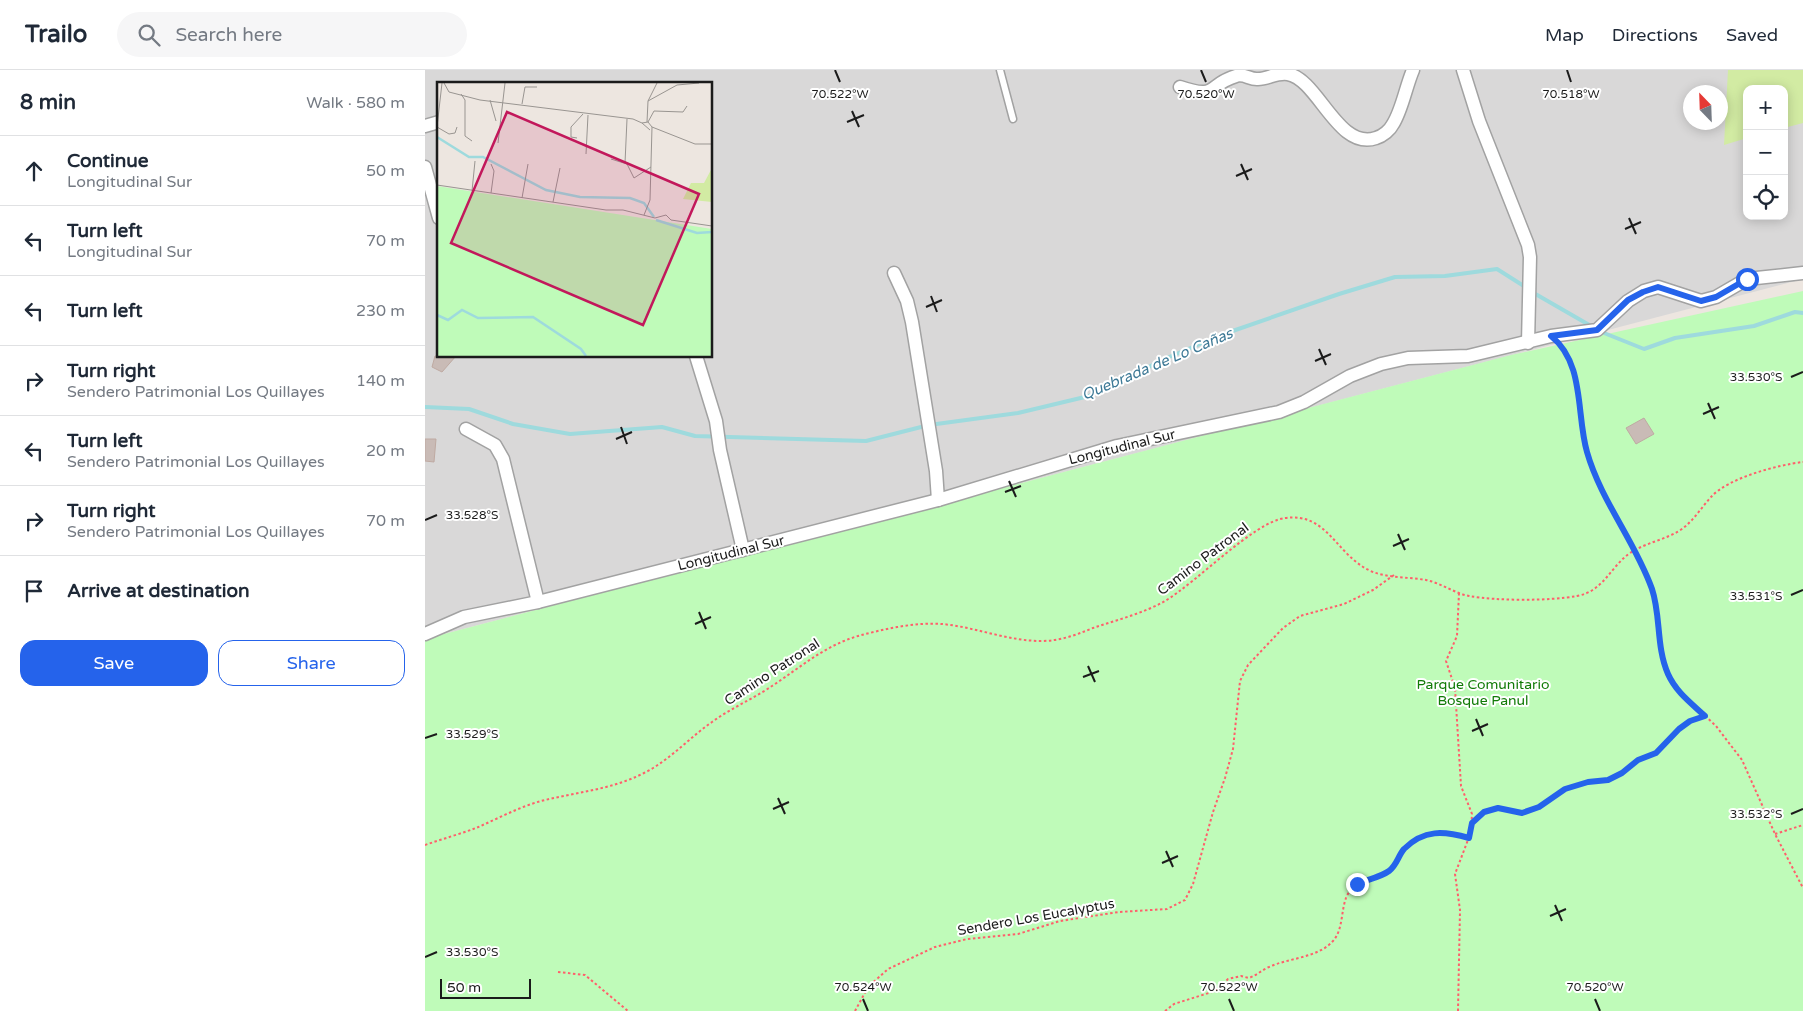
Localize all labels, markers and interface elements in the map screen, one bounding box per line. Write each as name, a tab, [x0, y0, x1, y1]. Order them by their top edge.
search box	[117, 12, 467, 57]
text: Trailo	[25, 20, 87, 49]
icon: search	[135, 21, 163, 49]
text: Search here	[175, 24, 282, 46]
text: Map	[1545, 24, 1584, 46]
text: Directions	[1612, 24, 1698, 46]
text: Saved	[1726, 24, 1778, 46]
inset map	[437, 82, 713, 358]
north arrow	[1683, 85, 1728, 130]
map controls	[1743, 85, 1788, 220]
button: +	[1743, 85, 1788, 130]
text: 70.522°W	[811, 87, 869, 101]
text: 70.520°W	[1177, 87, 1235, 101]
text: 70.518°W	[1542, 87, 1600, 101]
text: 8 min	[20, 90, 76, 115]
text: Walk · 580 m	[306, 93, 405, 113]
button: −	[1743, 130, 1788, 175]
text: Continue	[67, 150, 149, 172]
icon: ahead	[20, 157, 48, 185]
text: 50 m	[366, 161, 405, 181]
text: Longitudinal Sur	[67, 172, 192, 192]
button: locate	[1743, 175, 1788, 220]
text: Turn left	[67, 220, 143, 242]
icon: left	[20, 227, 48, 255]
text: 70 m	[366, 231, 405, 251]
text: Longitudinal Sur	[67, 242, 192, 262]
route start	[1736, 268, 1759, 291]
icon: left	[20, 297, 48, 325]
text: Turn left	[67, 300, 143, 322]
text: 230 m	[356, 301, 405, 321]
water label: Quebrada de Lo Cañas	[1079, 323, 1237, 404]
text: Turn right	[67, 360, 155, 382]
icon: right	[20, 367, 48, 395]
text: 33.530°S	[1730, 370, 1782, 384]
text: 140 m	[356, 371, 405, 391]
text: Sendero Patrimonial Los Quillayes	[67, 382, 325, 402]
street label: Longitudinal Sur	[1067, 425, 1178, 468]
text: Turn left	[67, 430, 143, 452]
icon: left	[20, 437, 48, 465]
text: 20 m	[366, 441, 405, 461]
text: Sendero Patrimonial Los Quillayes	[67, 452, 325, 472]
text: Turn right	[67, 500, 155, 522]
icon: right	[20, 507, 48, 535]
text: 33.528°S	[446, 508, 498, 522]
text: 70 m	[366, 511, 405, 531]
street label: Camino Patronal	[1154, 519, 1252, 599]
text: Sendero Patrimonial Los Quillayes	[67, 522, 325, 542]
street label: Longitudinal Sur	[676, 531, 787, 574]
icon: arrive	[20, 577, 48, 605]
text: Arrive at destination	[67, 580, 250, 602]
text: 33.531°S	[1730, 589, 1782, 603]
street label: Camino Patronal	[721, 635, 823, 709]
button: Save	[20, 640, 208, 686]
button: Share	[218, 640, 405, 686]
park label: Parque Comunitario Bosque Panul	[1417, 676, 1549, 709]
text: 33.529°S	[446, 727, 498, 741]
text: 33.532°S	[1730, 807, 1782, 821]
route end	[1346, 873, 1369, 896]
street label: Sendero Los Eucalyptus	[956, 895, 1116, 939]
text: 33.530°S	[446, 945, 498, 959]
scale bar	[440, 976, 531, 999]
text: 50 m	[447, 979, 481, 996]
text: 70.524°W	[834, 980, 892, 994]
text: 70.522°W	[1200, 980, 1258, 994]
text: 70.520°W	[1566, 980, 1624, 994]

